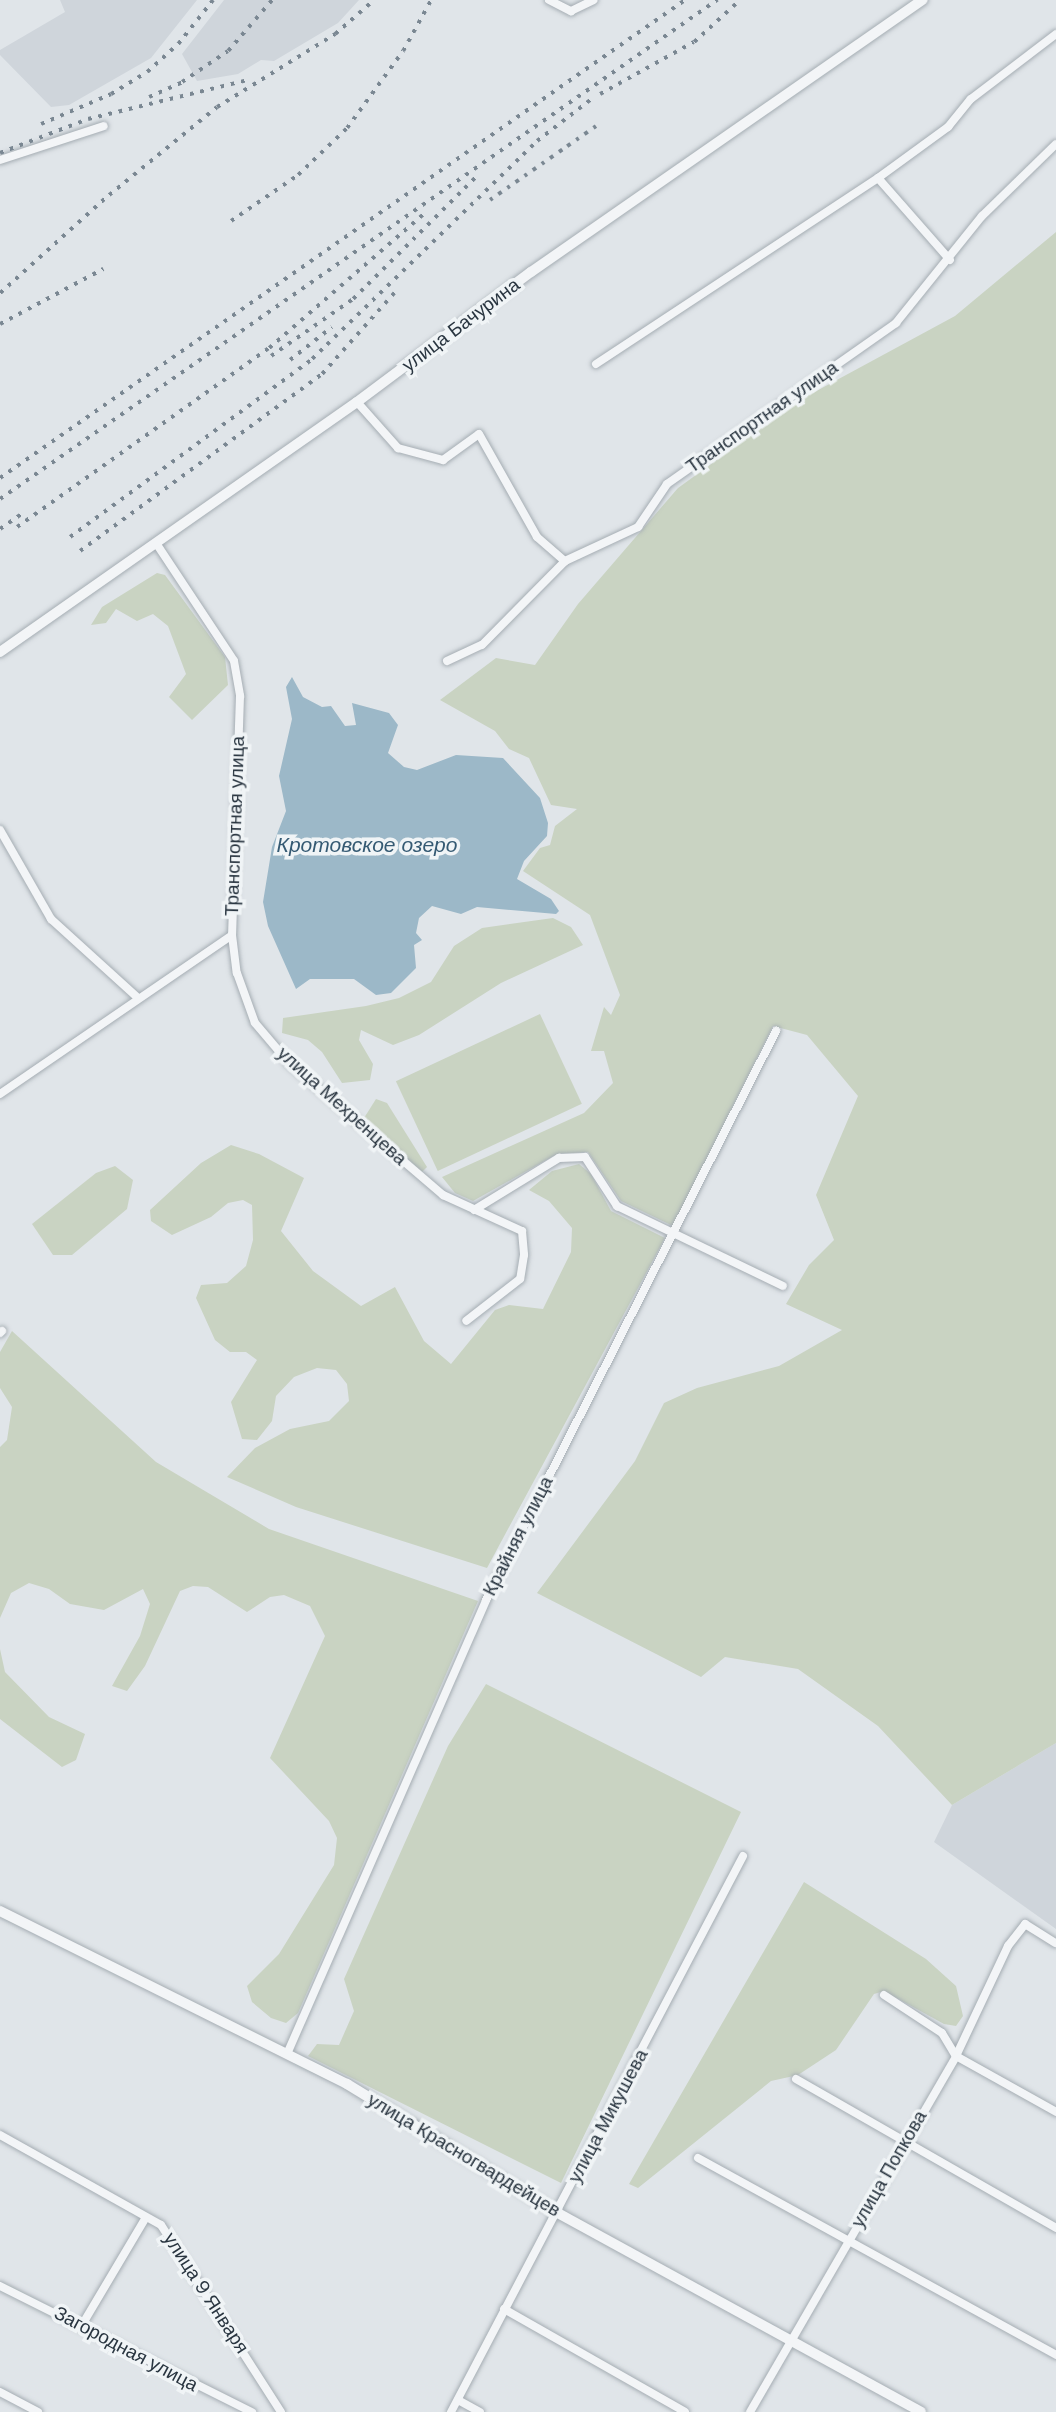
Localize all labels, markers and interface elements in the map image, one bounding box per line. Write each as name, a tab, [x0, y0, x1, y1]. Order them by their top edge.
street label: улица Бачурина	[398, 273, 524, 377]
street label: Транспортная улица	[682, 356, 842, 478]
street label: Транспортная улица	[220, 736, 250, 916]
water label: Кротовское озеро	[277, 832, 457, 858]
street label: улица Мехренцева	[273, 1042, 411, 1170]
street label: Крайняя улица	[478, 1472, 558, 1600]
street label: улица Микушева	[563, 2045, 653, 2187]
street label: улица Красногвардейцев	[363, 2088, 565, 2222]
street label: улица Попкова	[846, 2106, 932, 2232]
street label: улица 9 Января	[158, 2228, 254, 2358]
street label: Загородная улица	[50, 2301, 202, 2397]

